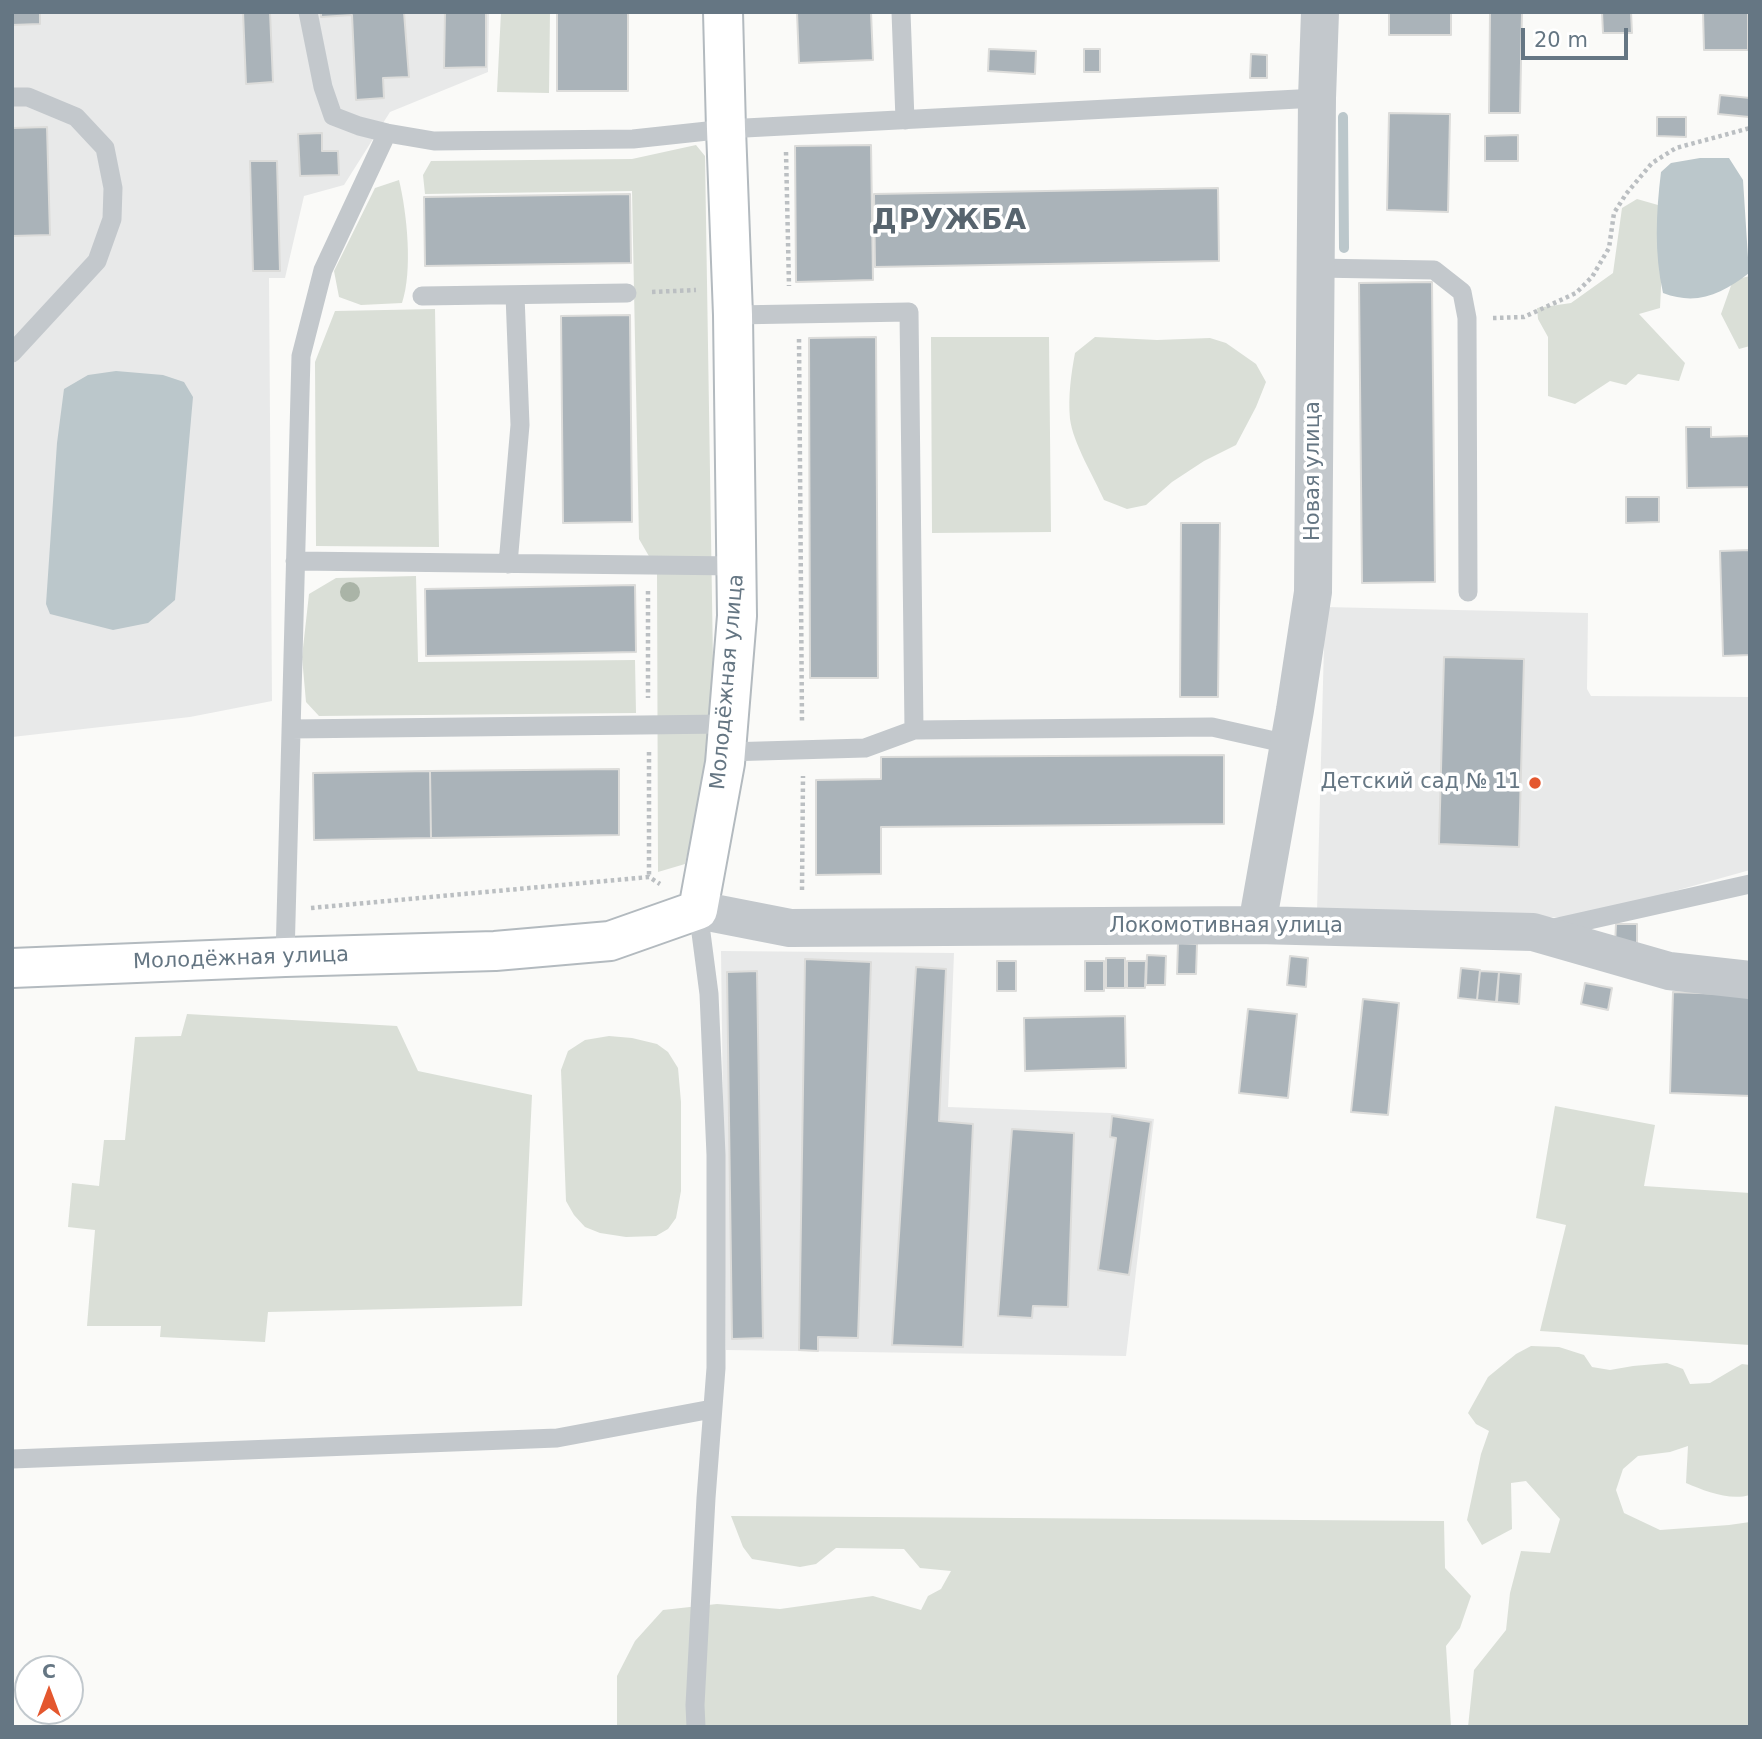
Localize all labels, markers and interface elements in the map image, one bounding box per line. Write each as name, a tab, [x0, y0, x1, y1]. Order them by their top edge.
scale bar	[1524, 14, 1631, 58]
text: 20 m	[1534, 28, 1588, 52]
district label: ДРУЖБА	[873, 205, 1027, 239]
street label: Новая улица	[1301, 401, 1327, 541]
street label: Молодёжная улица	[706, 573, 750, 791]
place label: Детский сад № 11	[1320, 770, 1521, 796]
marker: Детский сад № 11	[1527, 775, 1543, 791]
street label: Локомотивная улица	[1109, 914, 1343, 940]
street label: Молодёжная улица	[133, 943, 349, 975]
north arrow	[14, 1655, 84, 1725]
text: С	[42, 1660, 56, 1682]

